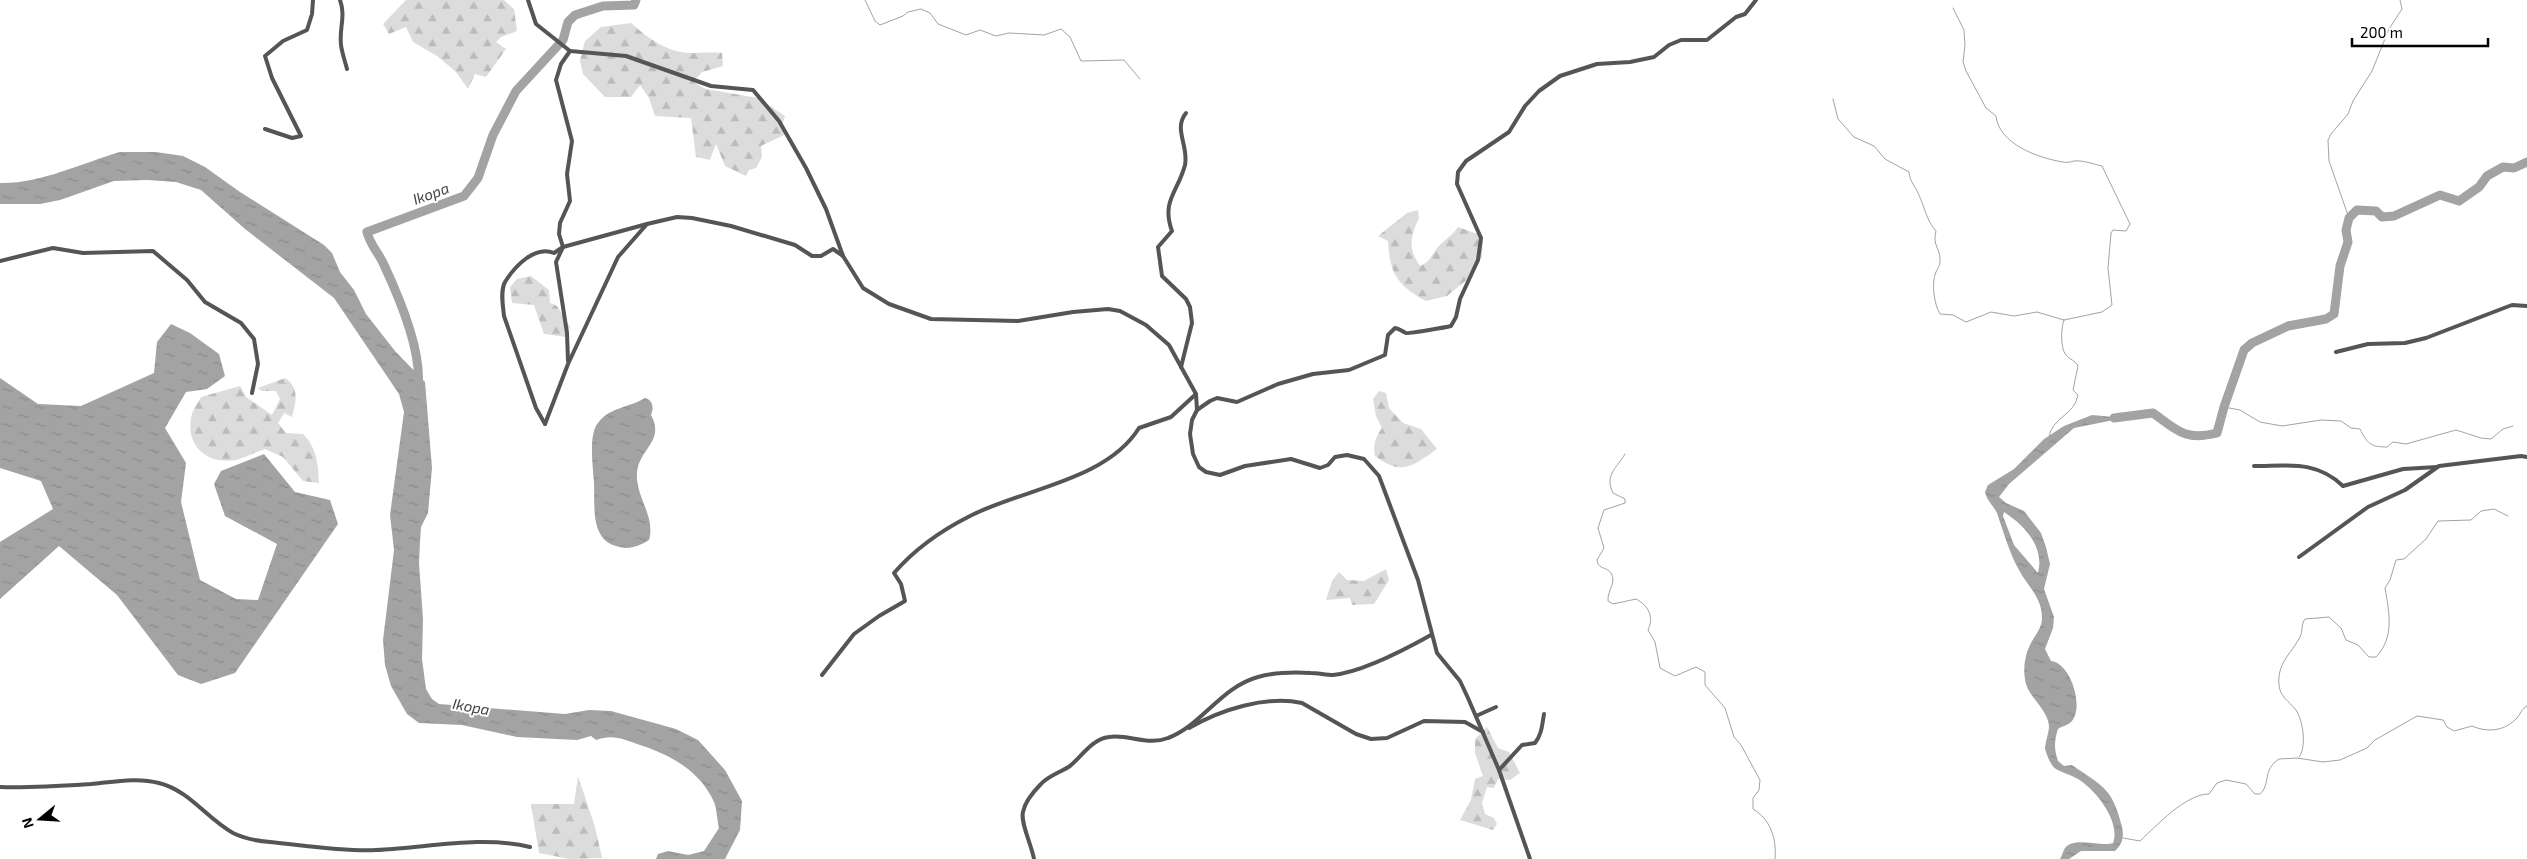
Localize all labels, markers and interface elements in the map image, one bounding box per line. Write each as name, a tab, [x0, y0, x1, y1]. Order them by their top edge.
scale bar	[2352, 15, 2488, 47]
text: 200 m	[2360, 23, 2403, 41]
water label: Ikopa	[410, 178, 451, 208]
water label: Ikopa	[451, 694, 491, 718]
north arrow	[15, 794, 65, 844]
text: N	[18, 816, 37, 831]

